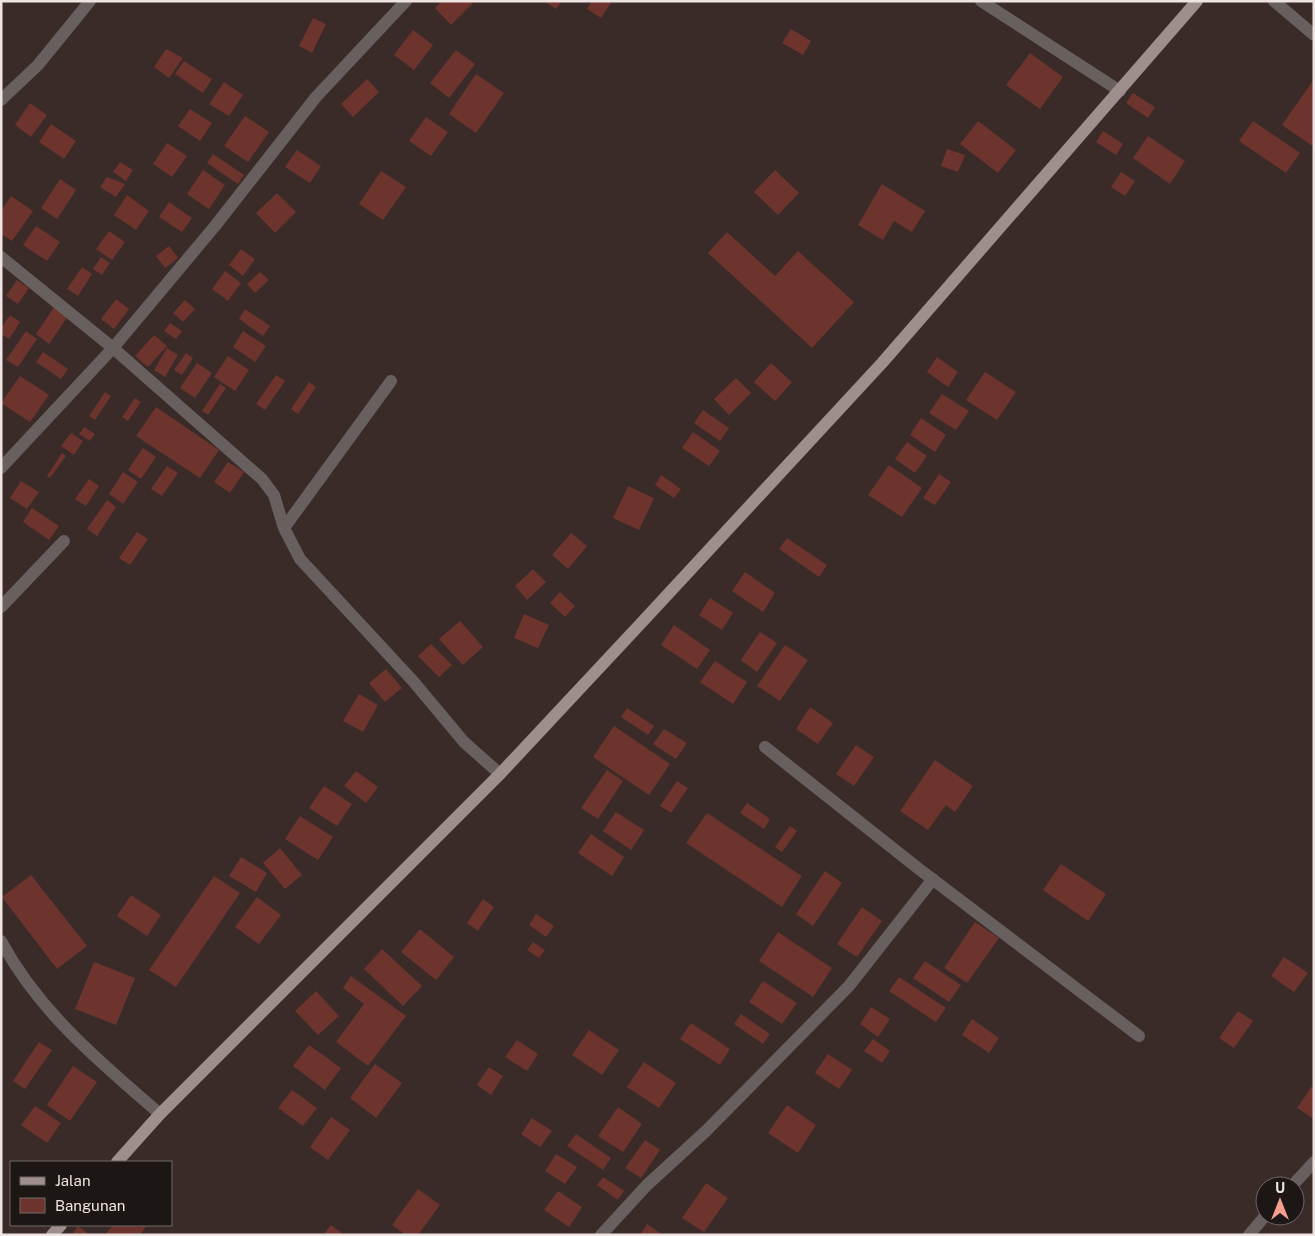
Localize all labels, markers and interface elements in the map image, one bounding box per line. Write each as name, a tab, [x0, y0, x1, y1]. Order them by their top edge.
legend	[10, 1161, 172, 1226]
text: Jalan	[55, 1172, 91, 1189]
north arrow	[1255, 1176, 1305, 1226]
text: U	[1275, 1180, 1285, 1196]
text: Bangunan	[55, 1197, 126, 1214]

